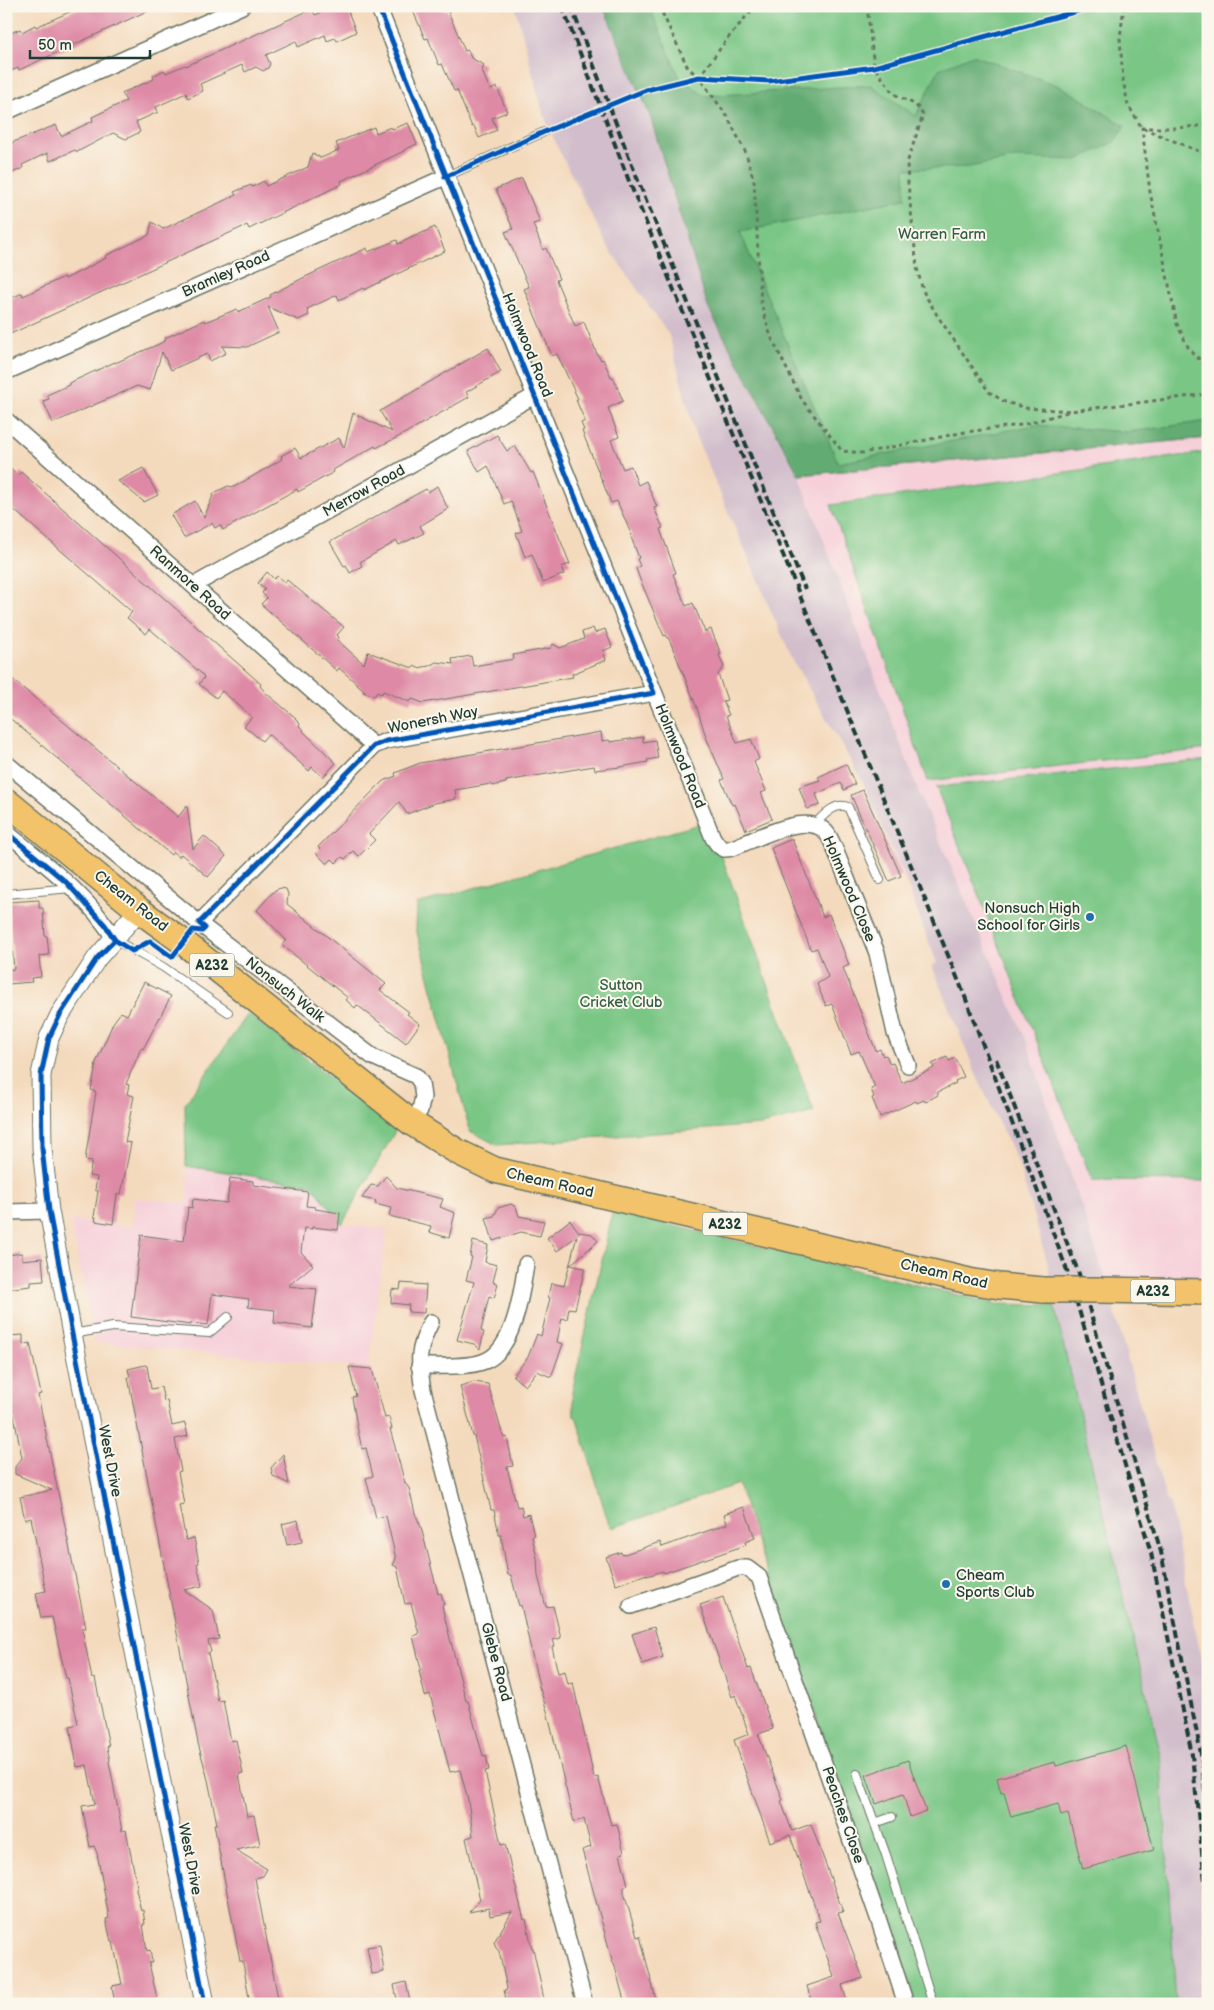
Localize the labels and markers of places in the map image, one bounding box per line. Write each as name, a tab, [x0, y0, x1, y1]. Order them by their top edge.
place label: Nonsuch High School for Girls	[977, 899, 1081, 935]
marker: Nonsuch High School for Girls	[1084, 911, 1096, 923]
place label: Cheam Sports Club	[956, 1566, 1035, 1602]
marker: Cheam Sports Club	[940, 1578, 952, 1590]

